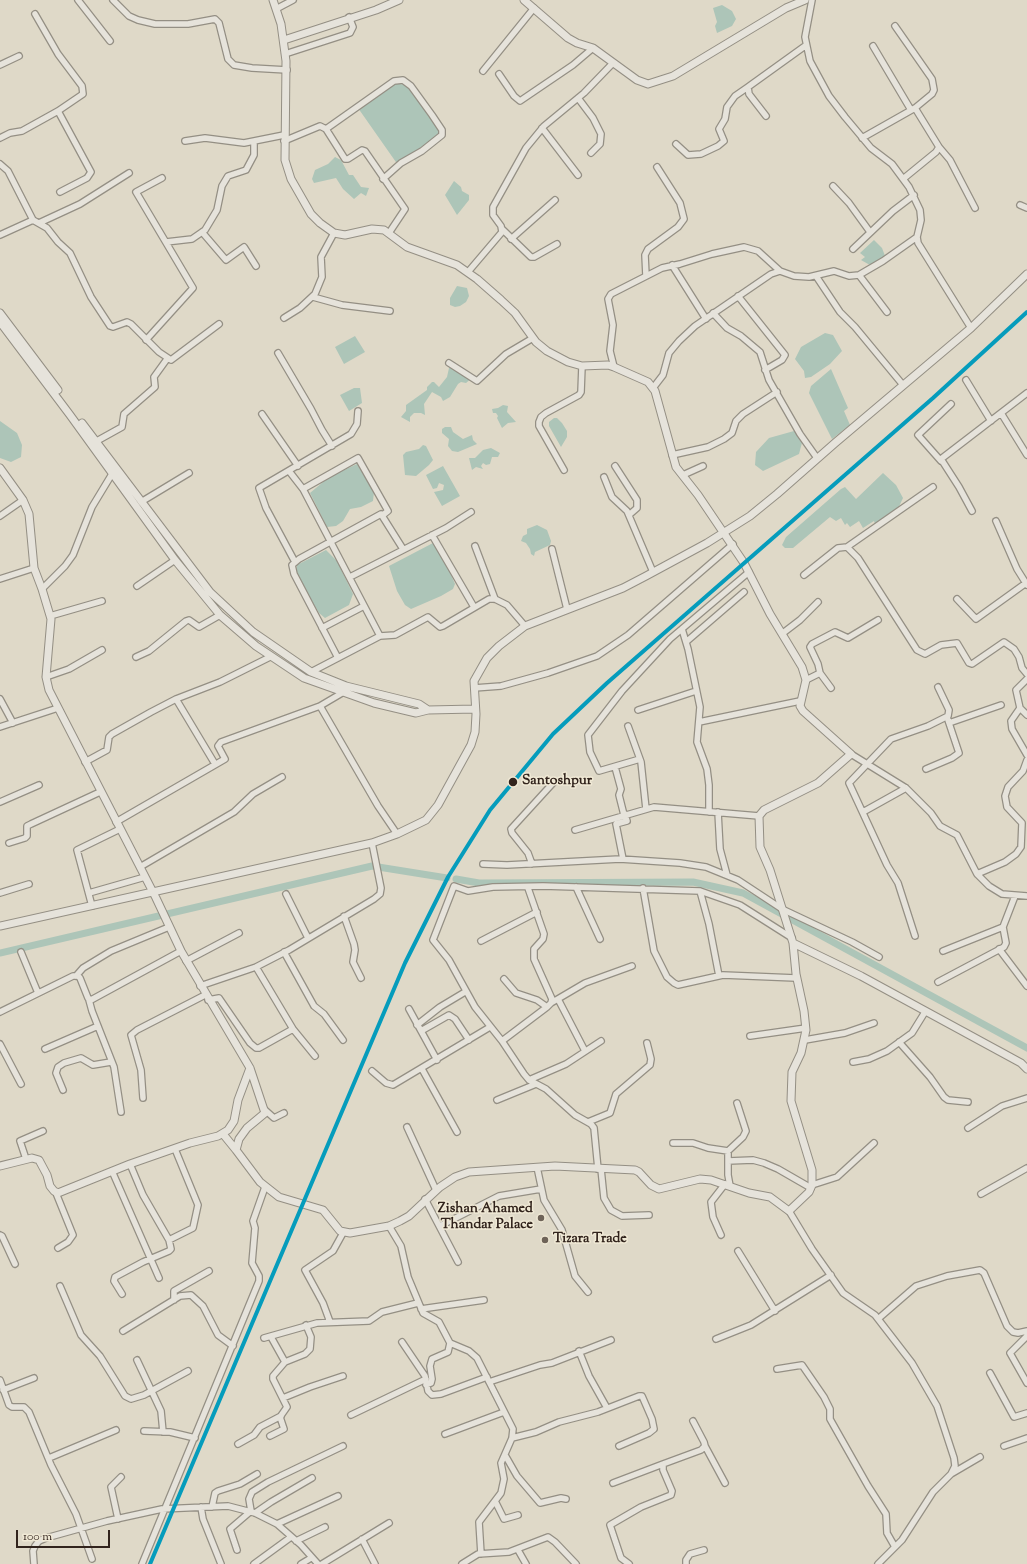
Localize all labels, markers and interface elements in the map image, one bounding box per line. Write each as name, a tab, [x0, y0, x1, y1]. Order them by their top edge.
place label: Santoshpur	[522, 774, 592, 790]
marker: Santoshpur	[507, 776, 519, 788]
place label: Zishan Ahamed Thandar Palace	[438, 1202, 533, 1234]
marker: Zishan Ahamed Thandar Palace	[536, 1213, 546, 1223]
place label: Tizara Trade	[553, 1232, 627, 1248]
marker: Tizara Trade	[540, 1235, 550, 1245]
scale bar	[18, 1522, 112, 1548]
text: 100 m	[23, 1528, 52, 1546]

